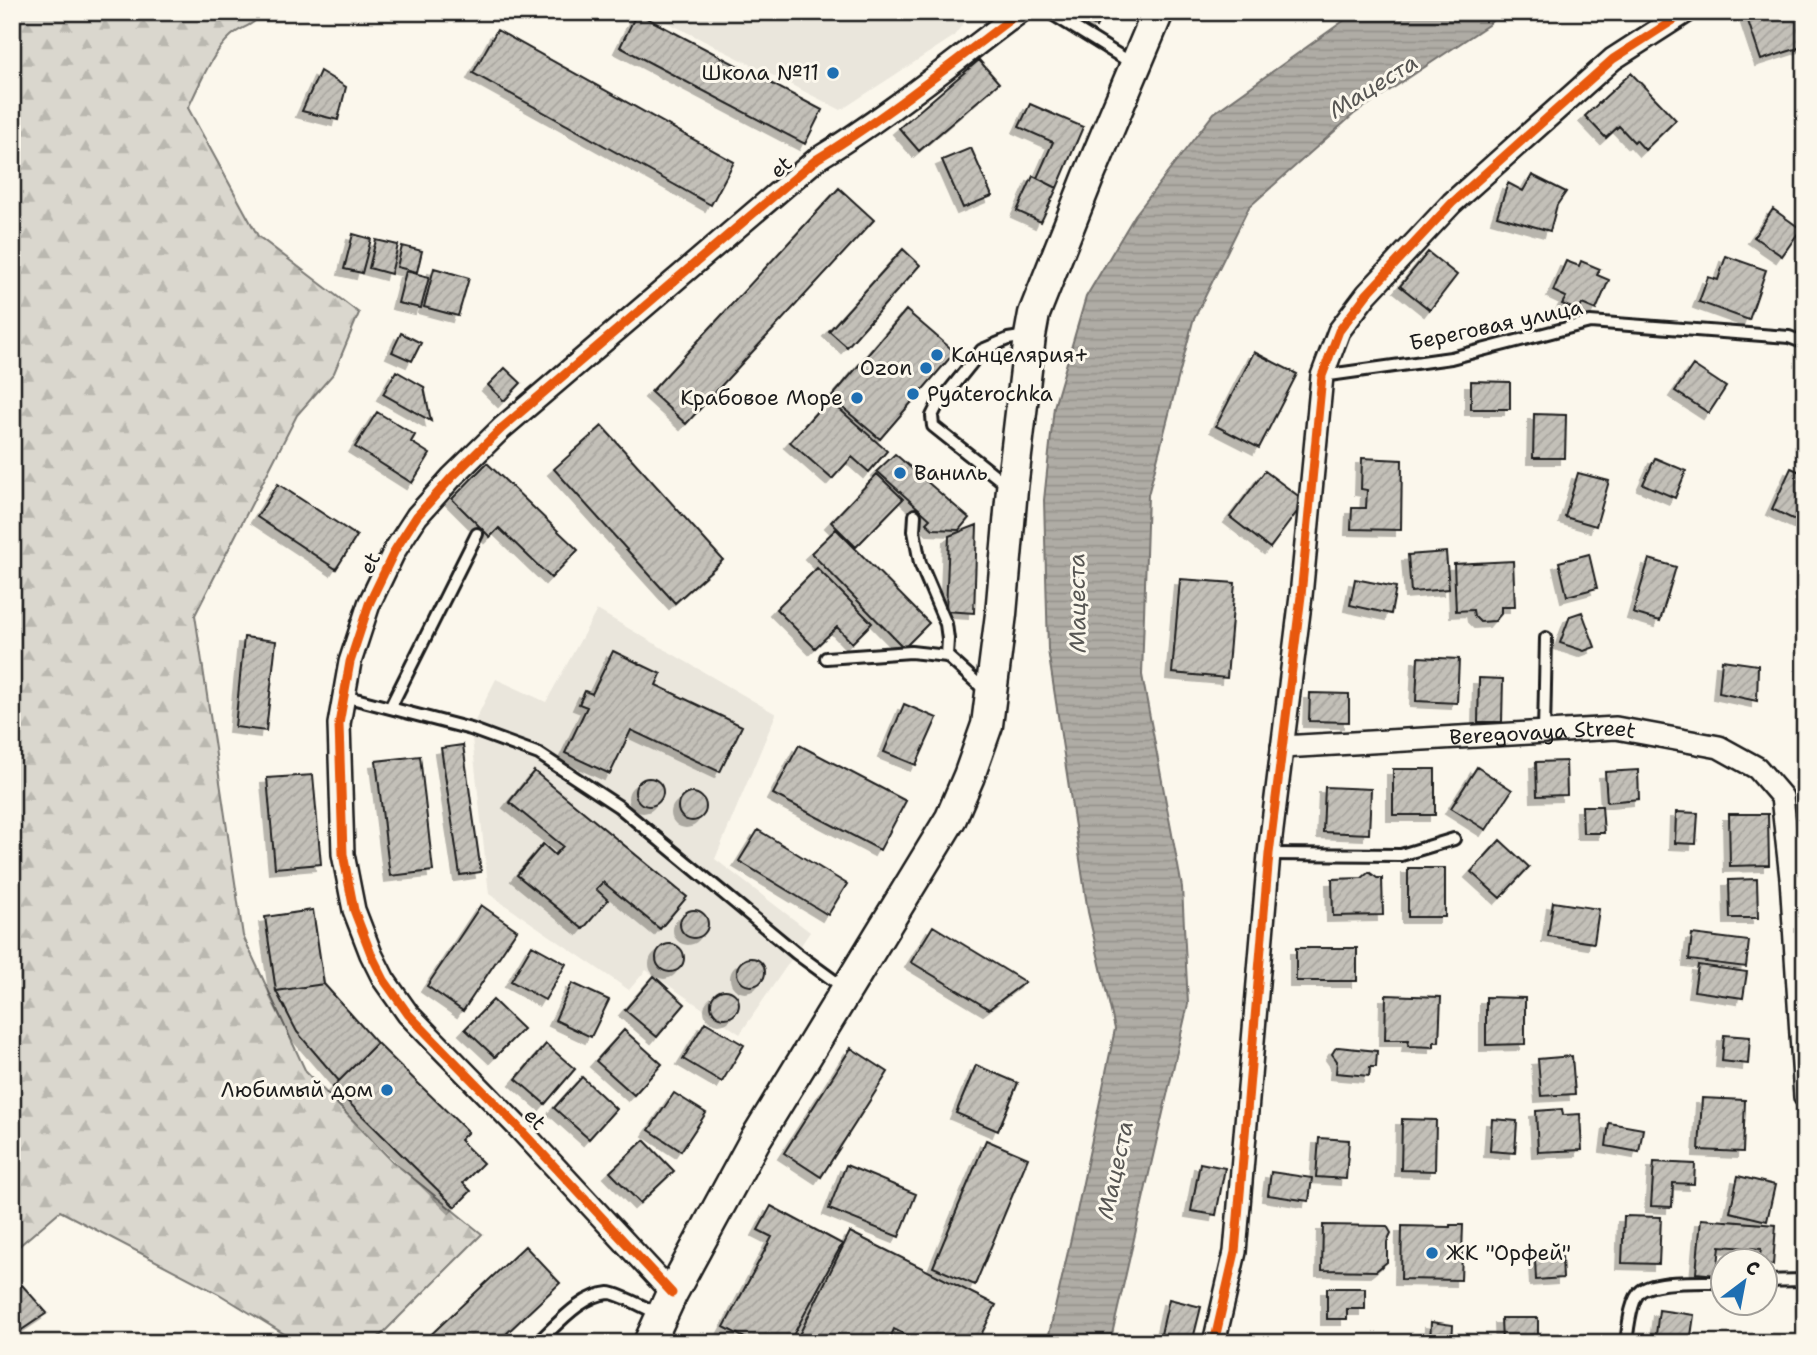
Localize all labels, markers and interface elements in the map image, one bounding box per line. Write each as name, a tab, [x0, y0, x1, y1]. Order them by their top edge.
water label: Мацеста	[1323, 47, 1423, 125]
place label: Школа №11	[702, 59, 819, 87]
marker: Школа №11	[825, 65, 841, 81]
street label: et	[764, 150, 798, 184]
street label: Береговая улица	[1407, 293, 1585, 357]
place label: Канцелярия+	[951, 341, 1089, 369]
marker: Канцелярия+	[929, 347, 945, 363]
place label: Ozon	[860, 354, 912, 382]
marker: Ozon	[918, 360, 934, 376]
place label: Pyaterochka	[927, 380, 1053, 408]
place label: Крабовое Море	[680, 384, 843, 412]
marker: Pyaterochka	[905, 386, 921, 402]
marker: Крабовое Море	[849, 390, 865, 406]
place label: Ваниль	[914, 459, 988, 487]
marker: Ваниль	[892, 465, 908, 481]
street label: et	[353, 547, 387, 579]
water label: Мацеста	[1061, 553, 1093, 653]
street label: Beregovaya Street	[1449, 714, 1638, 751]
place label: Любимый дом	[221, 1076, 373, 1104]
marker: Любимый дом	[379, 1082, 395, 1098]
street label: et	[518, 1102, 552, 1136]
water label: Мацеста	[1090, 1118, 1140, 1222]
place label: ЖК "Орфей"	[1446, 1239, 1571, 1267]
marker: ЖК "Орфей"	[1424, 1245, 1440, 1261]
north arrow	[1708, 1246, 1778, 1316]
text: С	[1741, 1254, 1764, 1282]

